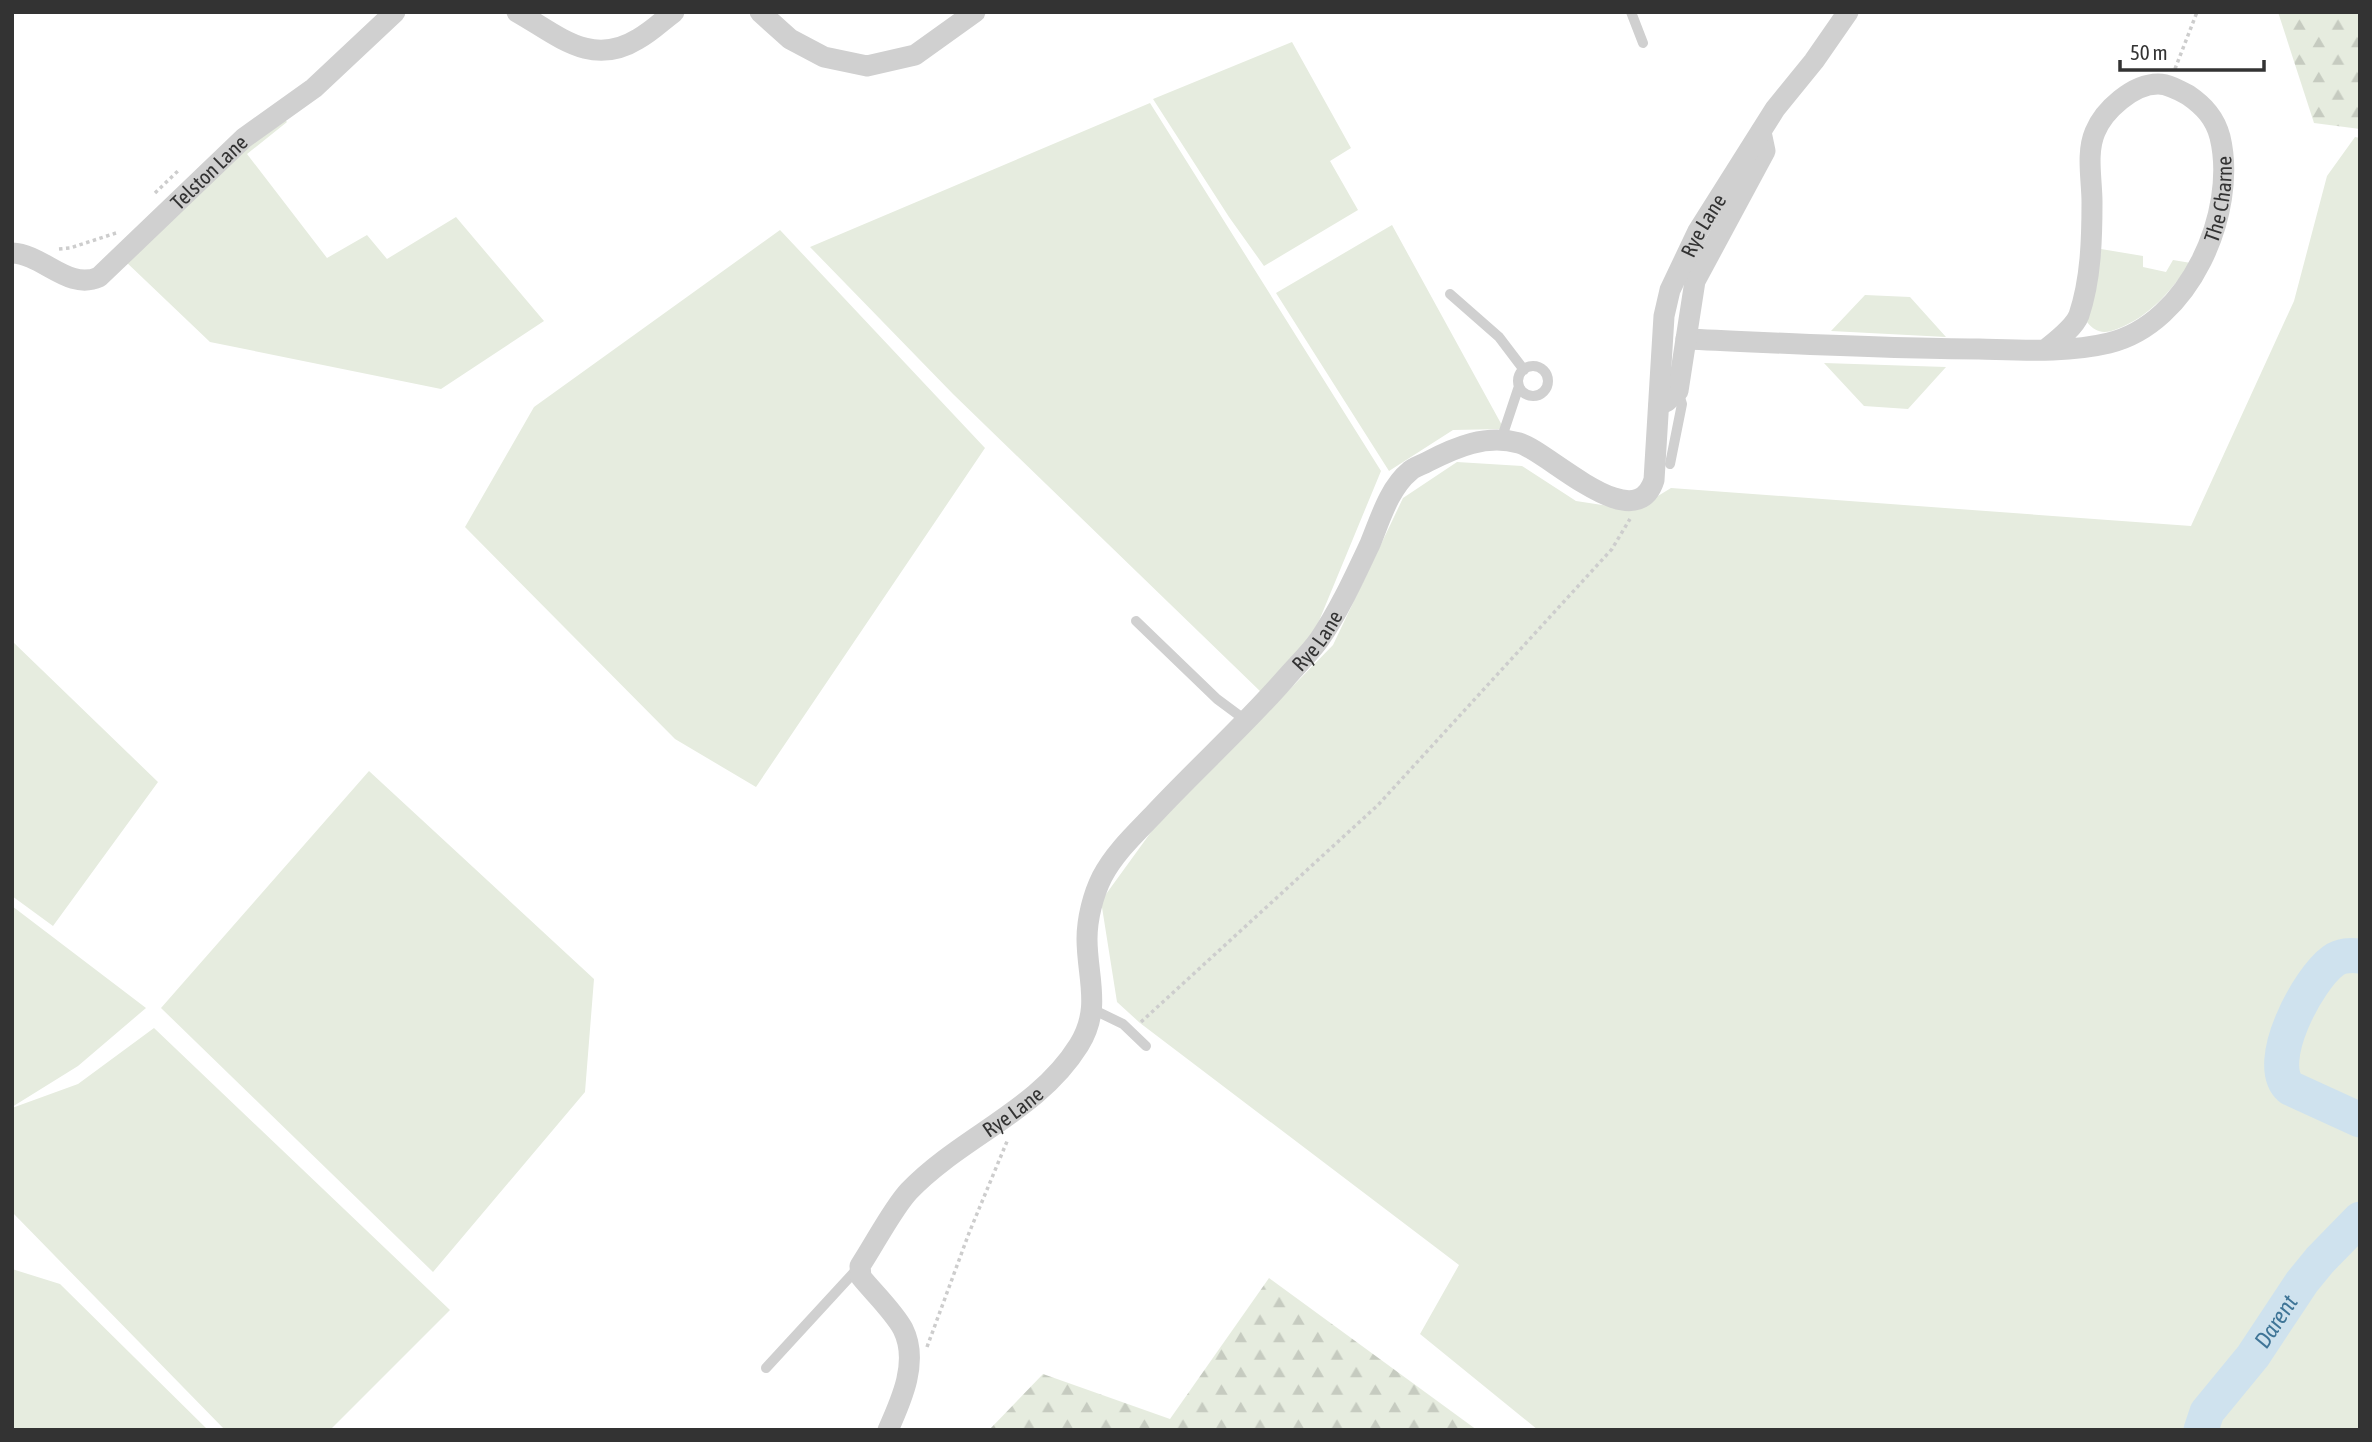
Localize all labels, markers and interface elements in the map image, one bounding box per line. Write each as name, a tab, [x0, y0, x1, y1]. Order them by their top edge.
scale bar	[2120, 28, 2264, 72]
text: 50 m	[2130, 40, 2168, 64]
street label: Telston Lane	[165, 130, 252, 214]
street label: The Charne	[2199, 155, 2236, 245]
street label: Rye Lane	[1675, 189, 1730, 261]
street label: Rye Lane	[1287, 606, 1347, 675]
street label: Rye Lane	[978, 1081, 1048, 1142]
water label: Darent	[2249, 1290, 2303, 1353]

